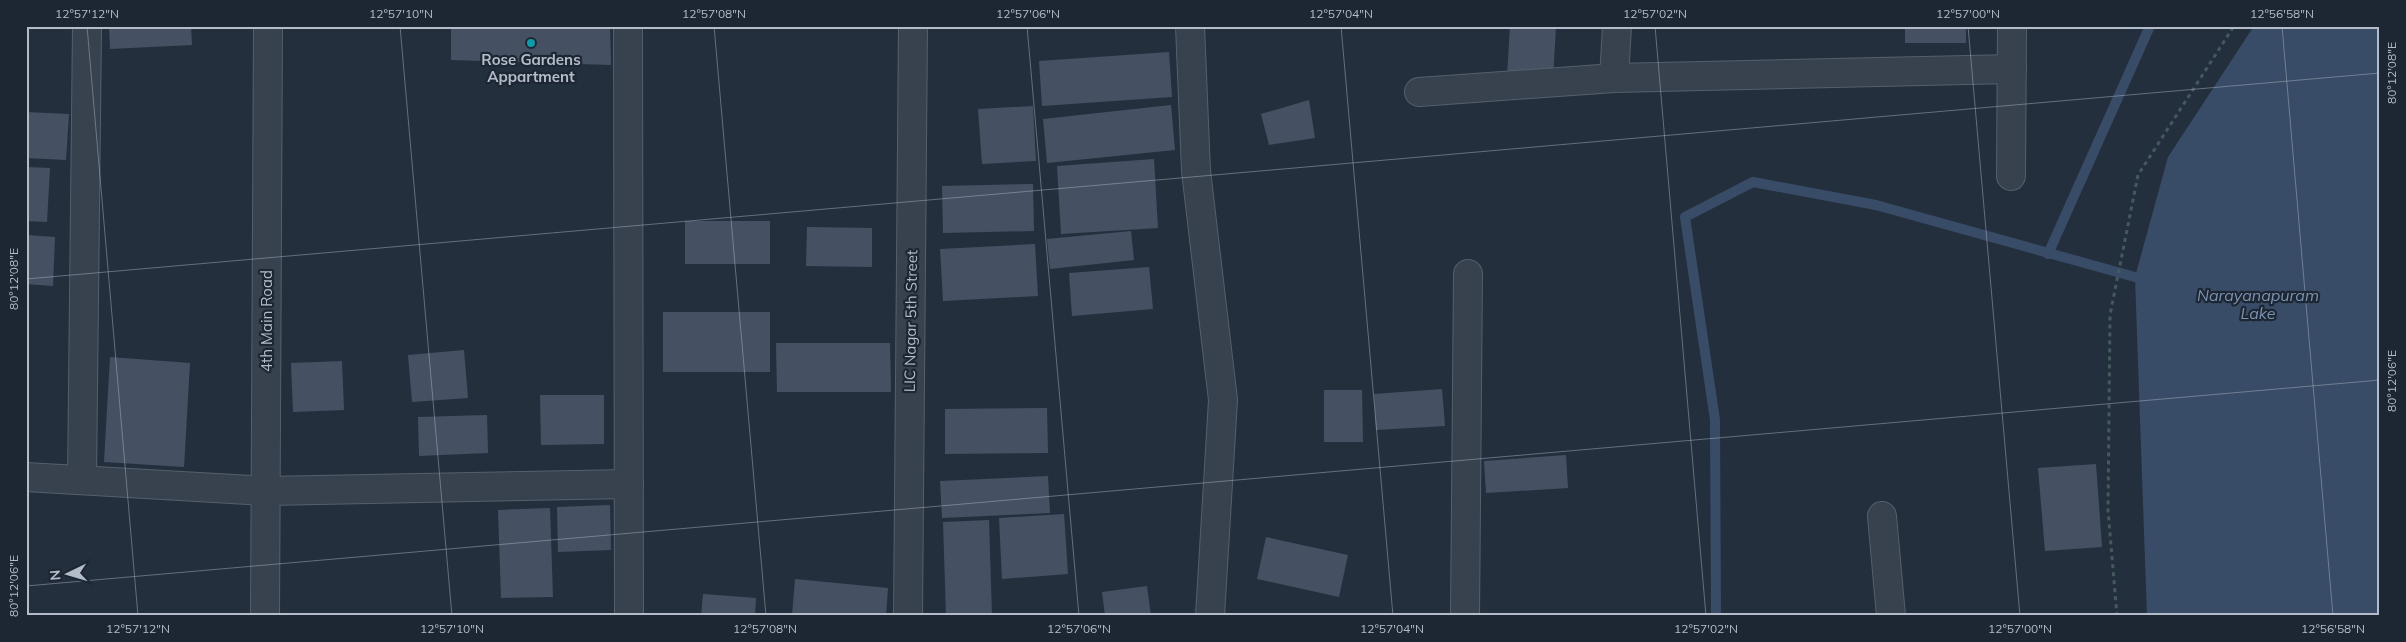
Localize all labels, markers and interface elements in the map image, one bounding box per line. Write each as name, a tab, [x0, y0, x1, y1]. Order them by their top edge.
text: 12°57'12"N	[55, 6, 119, 21]
text: 12°57'10"N	[369, 6, 433, 21]
text: 12°57'08"N	[682, 6, 746, 21]
text: 12°57'06"N	[996, 6, 1060, 21]
text: 12°57'04"N	[1309, 6, 1373, 21]
text: 12°57'02"N	[1623, 6, 1687, 21]
text: 12°57'00"N	[1936, 6, 2000, 21]
text: 12°56'58"N	[2250, 6, 2314, 21]
marker: Rose Gardens Appartment	[525, 37, 537, 49]
text: 80°12'08"E	[2384, 42, 2399, 104]
place label: Rose Gardens Appartment	[481, 50, 581, 86]
text: 80°12'08"E	[6, 248, 21, 310]
street label: LIC Nagar 5th Street	[900, 250, 921, 392]
street label: 4th Main Road	[257, 270, 276, 372]
water label: Narayanapuram Lake	[2197, 285, 2319, 323]
text: 80°12'06"E	[2384, 350, 2399, 412]
north arrow	[42, 550, 92, 600]
text: 80°12'06"E	[6, 555, 21, 617]
text: N	[46, 569, 64, 581]
text: 12°57'12"N	[106, 621, 170, 636]
text: 12°57'10"N	[420, 621, 484, 636]
text: 12°57'08"N	[733, 621, 797, 636]
text: 12°57'06"N	[1047, 621, 1111, 636]
text: 12°57'04"N	[1360, 621, 1424, 636]
text: 12°57'02"N	[1674, 621, 1738, 636]
text: 12°57'00"N	[1988, 621, 2052, 636]
text: 12°56'58"N	[2301, 621, 2365, 636]

